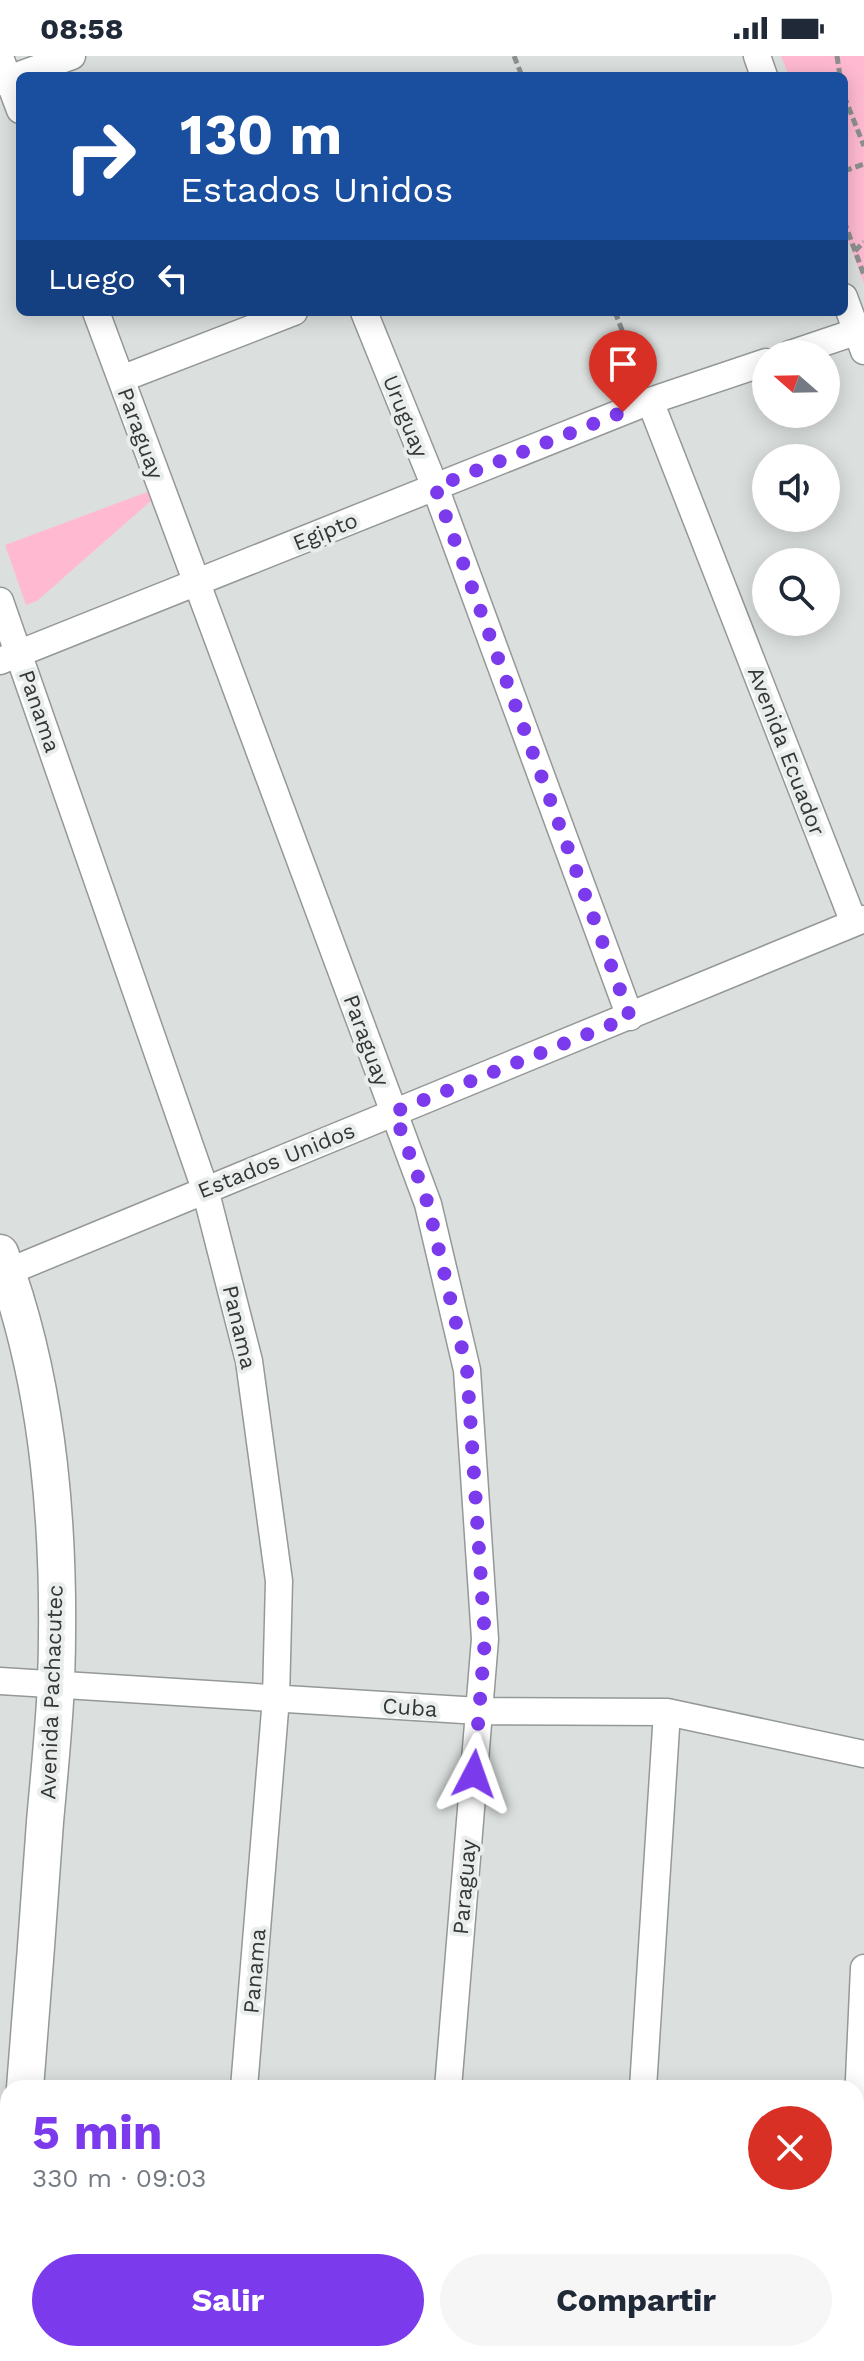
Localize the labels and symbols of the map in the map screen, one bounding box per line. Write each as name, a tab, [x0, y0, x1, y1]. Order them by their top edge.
pin	[589, 330, 657, 412]
north arrow	[752, 340, 840, 428]
street label: Uruguay	[378, 371, 434, 462]
street label: Paraguay	[112, 384, 169, 483]
street label: Egipto	[289, 507, 361, 556]
street label: Avenida Ecuador	[743, 663, 830, 839]
street label: Panama	[14, 667, 65, 756]
street label: Paraguay	[338, 991, 395, 1090]
street label: Estados Unidos	[194, 1118, 358, 1203]
street label: Panama	[218, 1283, 261, 1372]
street label: Avenida Pachacutec	[35, 1584, 68, 1800]
street label: Cuba	[382, 1693, 438, 1722]
position arrow	[432, 1732, 516, 1816]
street label: Paraguay	[448, 1838, 481, 1936]
street label: Panama	[238, 1927, 271, 2015]

